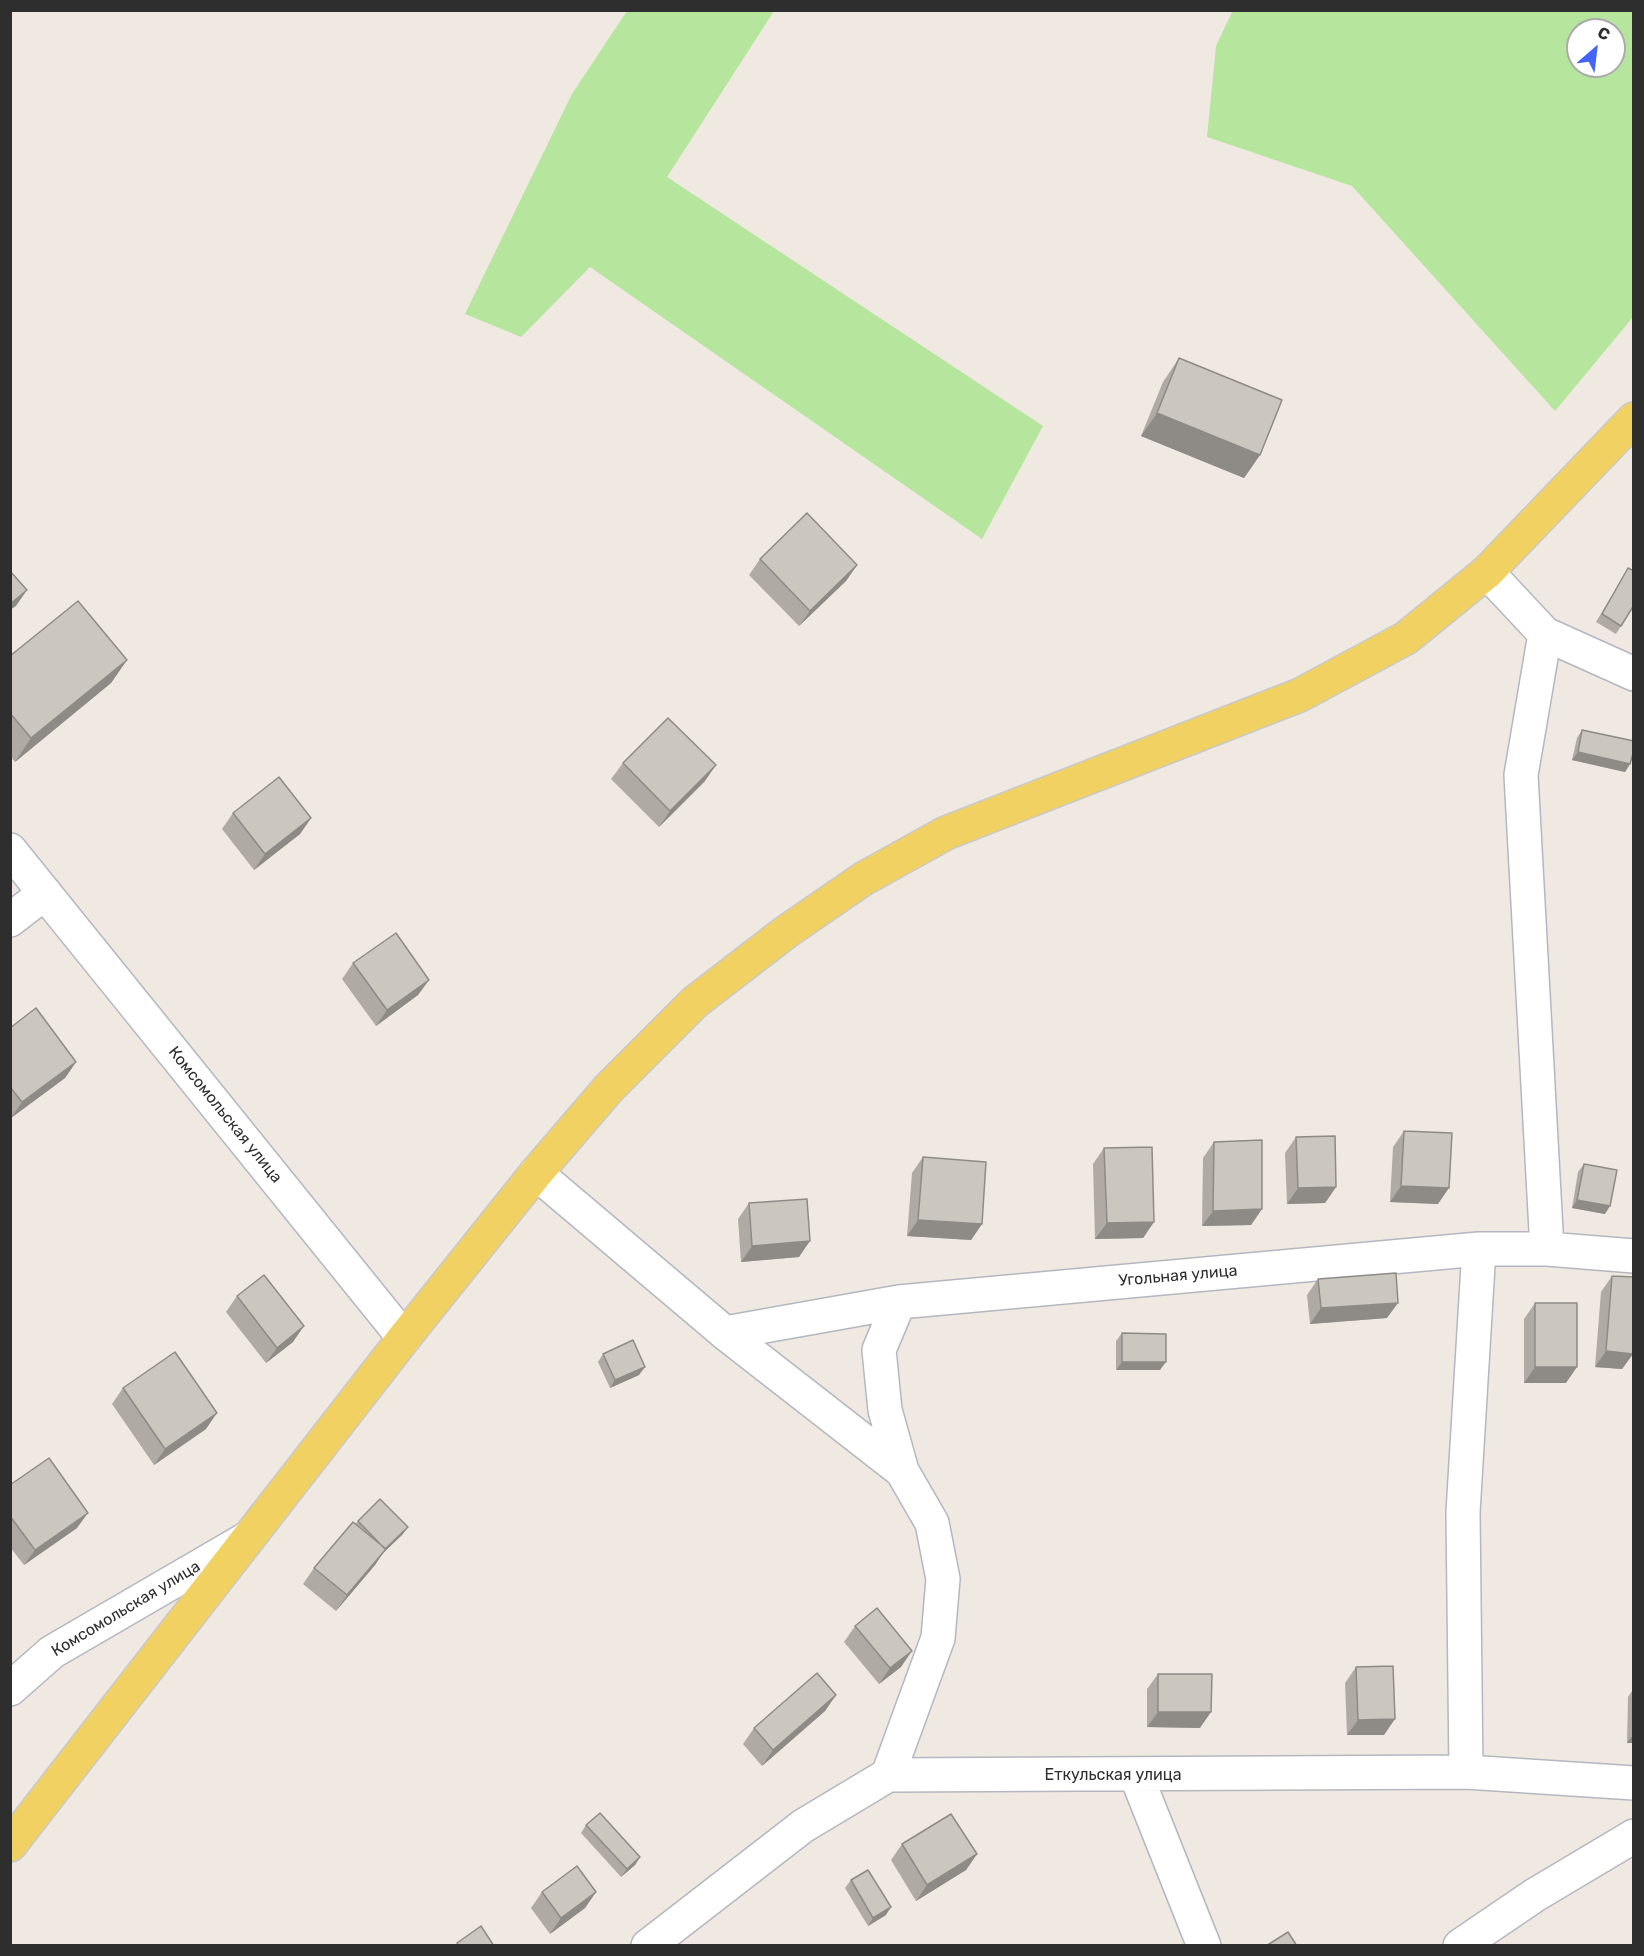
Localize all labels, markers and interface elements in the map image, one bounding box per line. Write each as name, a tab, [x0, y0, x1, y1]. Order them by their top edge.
north arrow	[1566, 18, 1626, 78]
text: С	[1594, 22, 1613, 44]
street label: Комсомольская улица	[164, 1043, 286, 1187]
street label: Угольная улица	[1118, 1261, 1238, 1291]
street label: Комсомольская улица	[48, 1557, 204, 1661]
street label: Еткульская улица	[1045, 1765, 1181, 1785]

